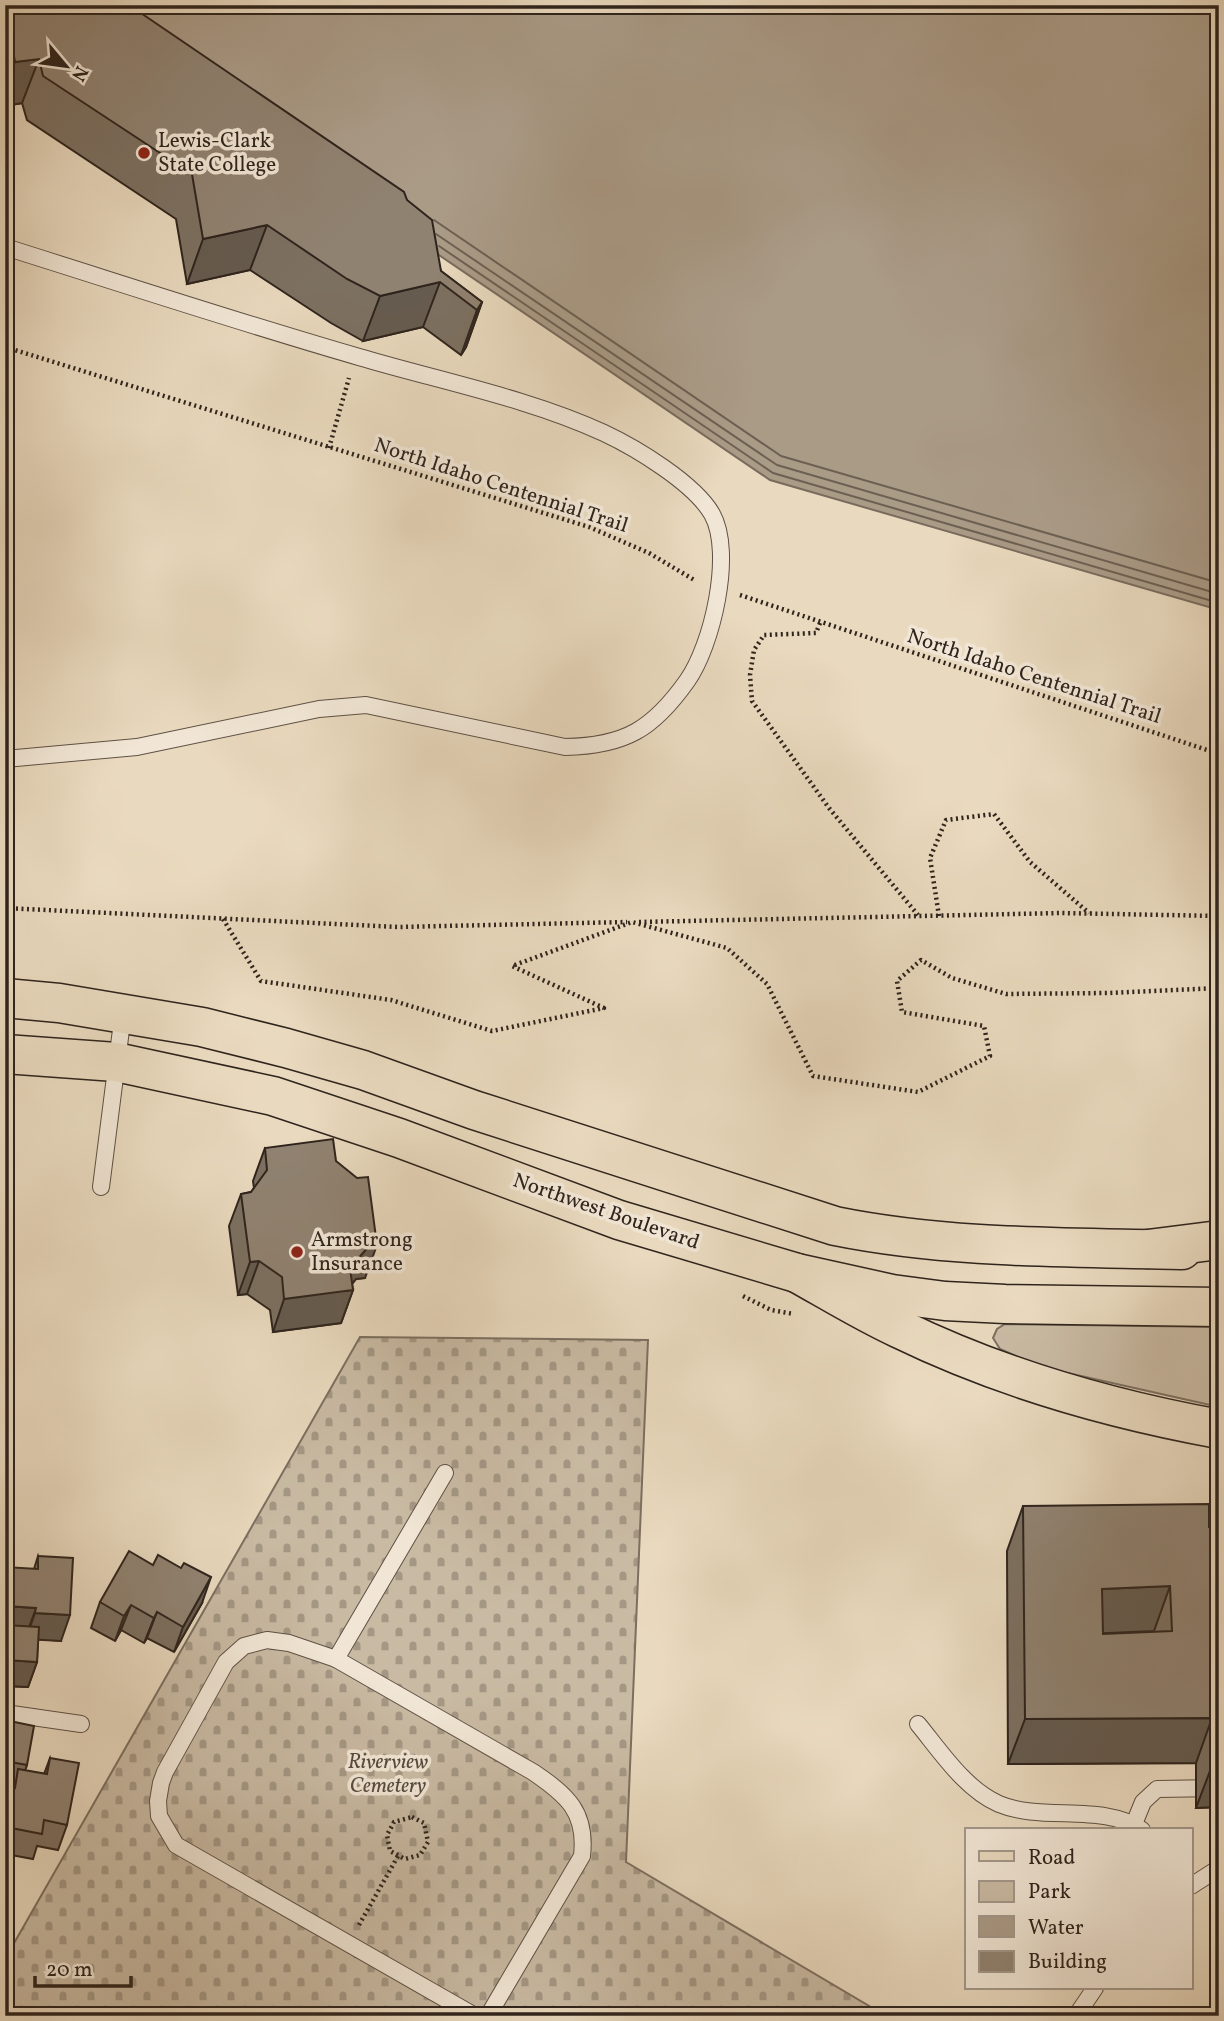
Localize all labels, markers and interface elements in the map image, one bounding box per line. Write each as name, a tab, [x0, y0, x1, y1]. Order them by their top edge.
north arrow	[32, 32, 102, 102]
text: N	[64, 61, 94, 86]
place label: Lewis-Clark State College	[158, 127, 276, 180]
marker: Lewis-Clark State College	[136, 145, 152, 161]
street label: North Idaho Centennial Trail	[370, 431, 632, 541]
street label: North Idaho Centennial Trail	[903, 622, 1165, 732]
street label: Northwest Boulevard	[509, 1166, 703, 1258]
place label: Armstrong Insurance	[311, 1226, 413, 1279]
marker: Armstrong Insurance	[289, 1244, 305, 1260]
park label: Riverview Cemetery	[348, 1748, 428, 1801]
legend	[965, 1828, 1192, 1990]
text: Road	[1028, 1844, 1075, 1873]
text: Park	[1028, 1878, 1071, 1907]
text: Water	[1028, 1914, 1084, 1943]
scale bar	[35, 1944, 131, 1988]
text: Building	[1028, 1948, 1107, 1977]
text: 20 m	[46, 1956, 92, 1985]

